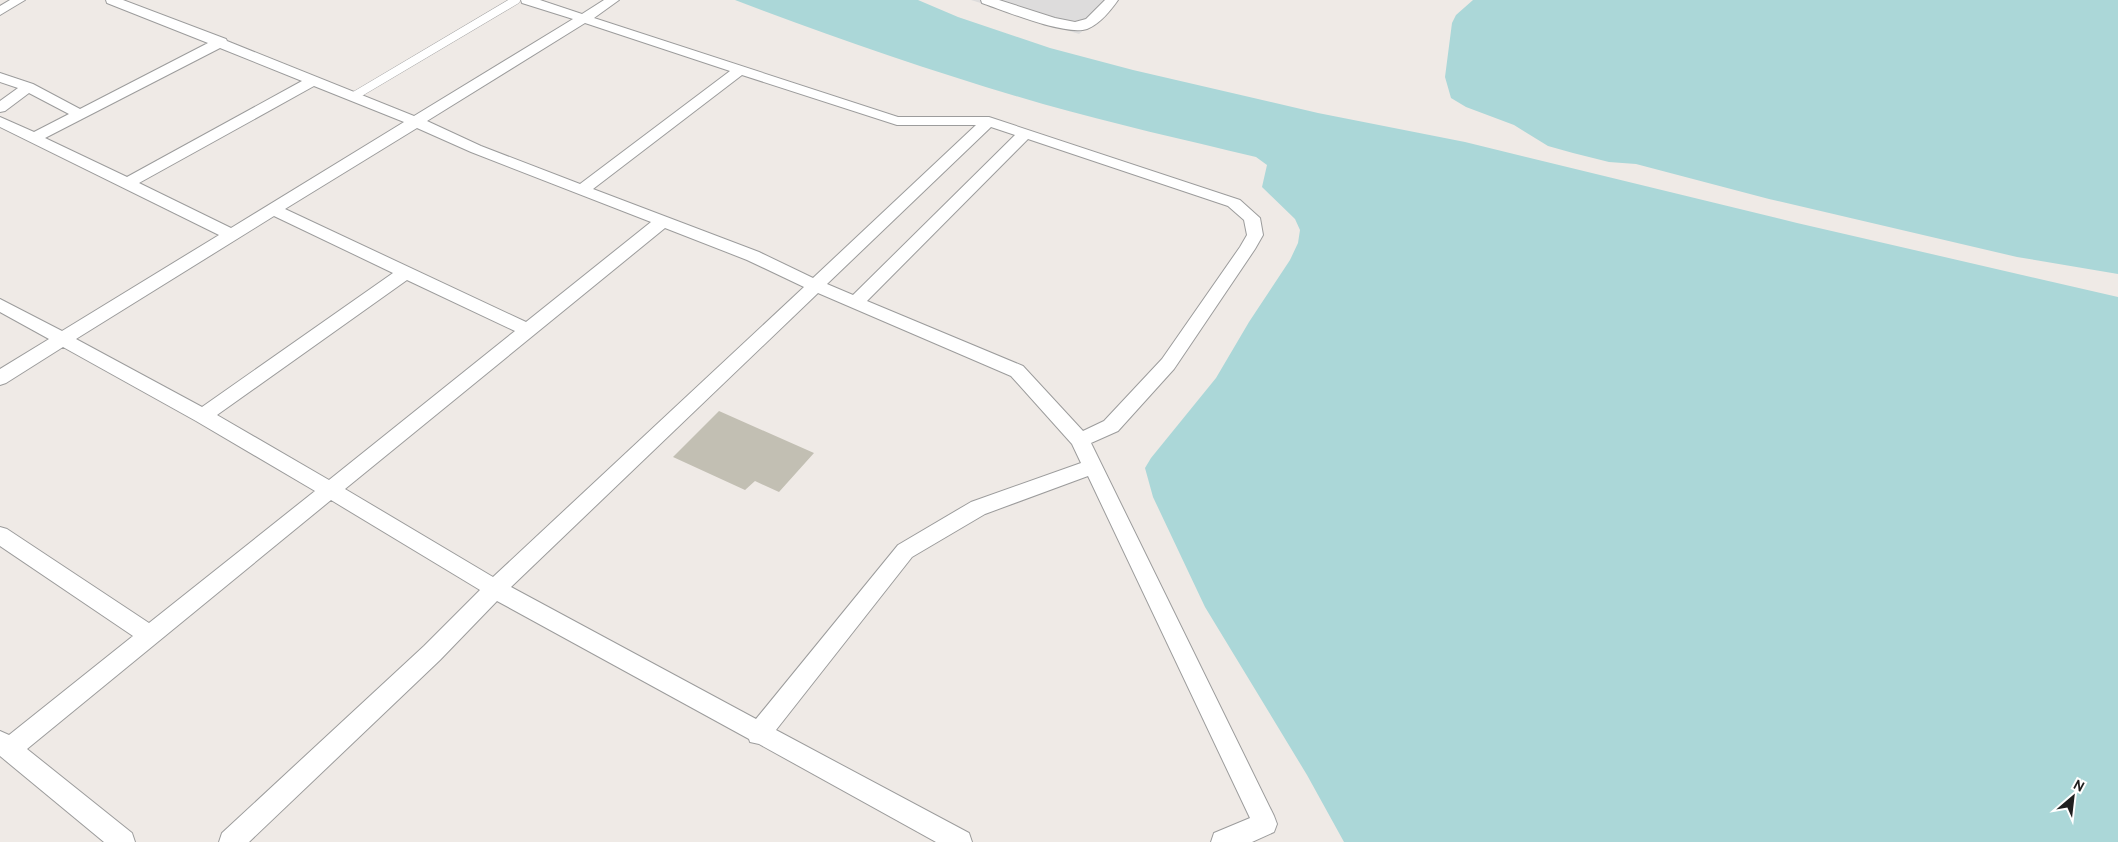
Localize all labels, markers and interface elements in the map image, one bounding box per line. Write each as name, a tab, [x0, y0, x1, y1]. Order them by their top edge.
north arrow	[2048, 772, 2098, 822]
text: N	[2070, 777, 2087, 797]

